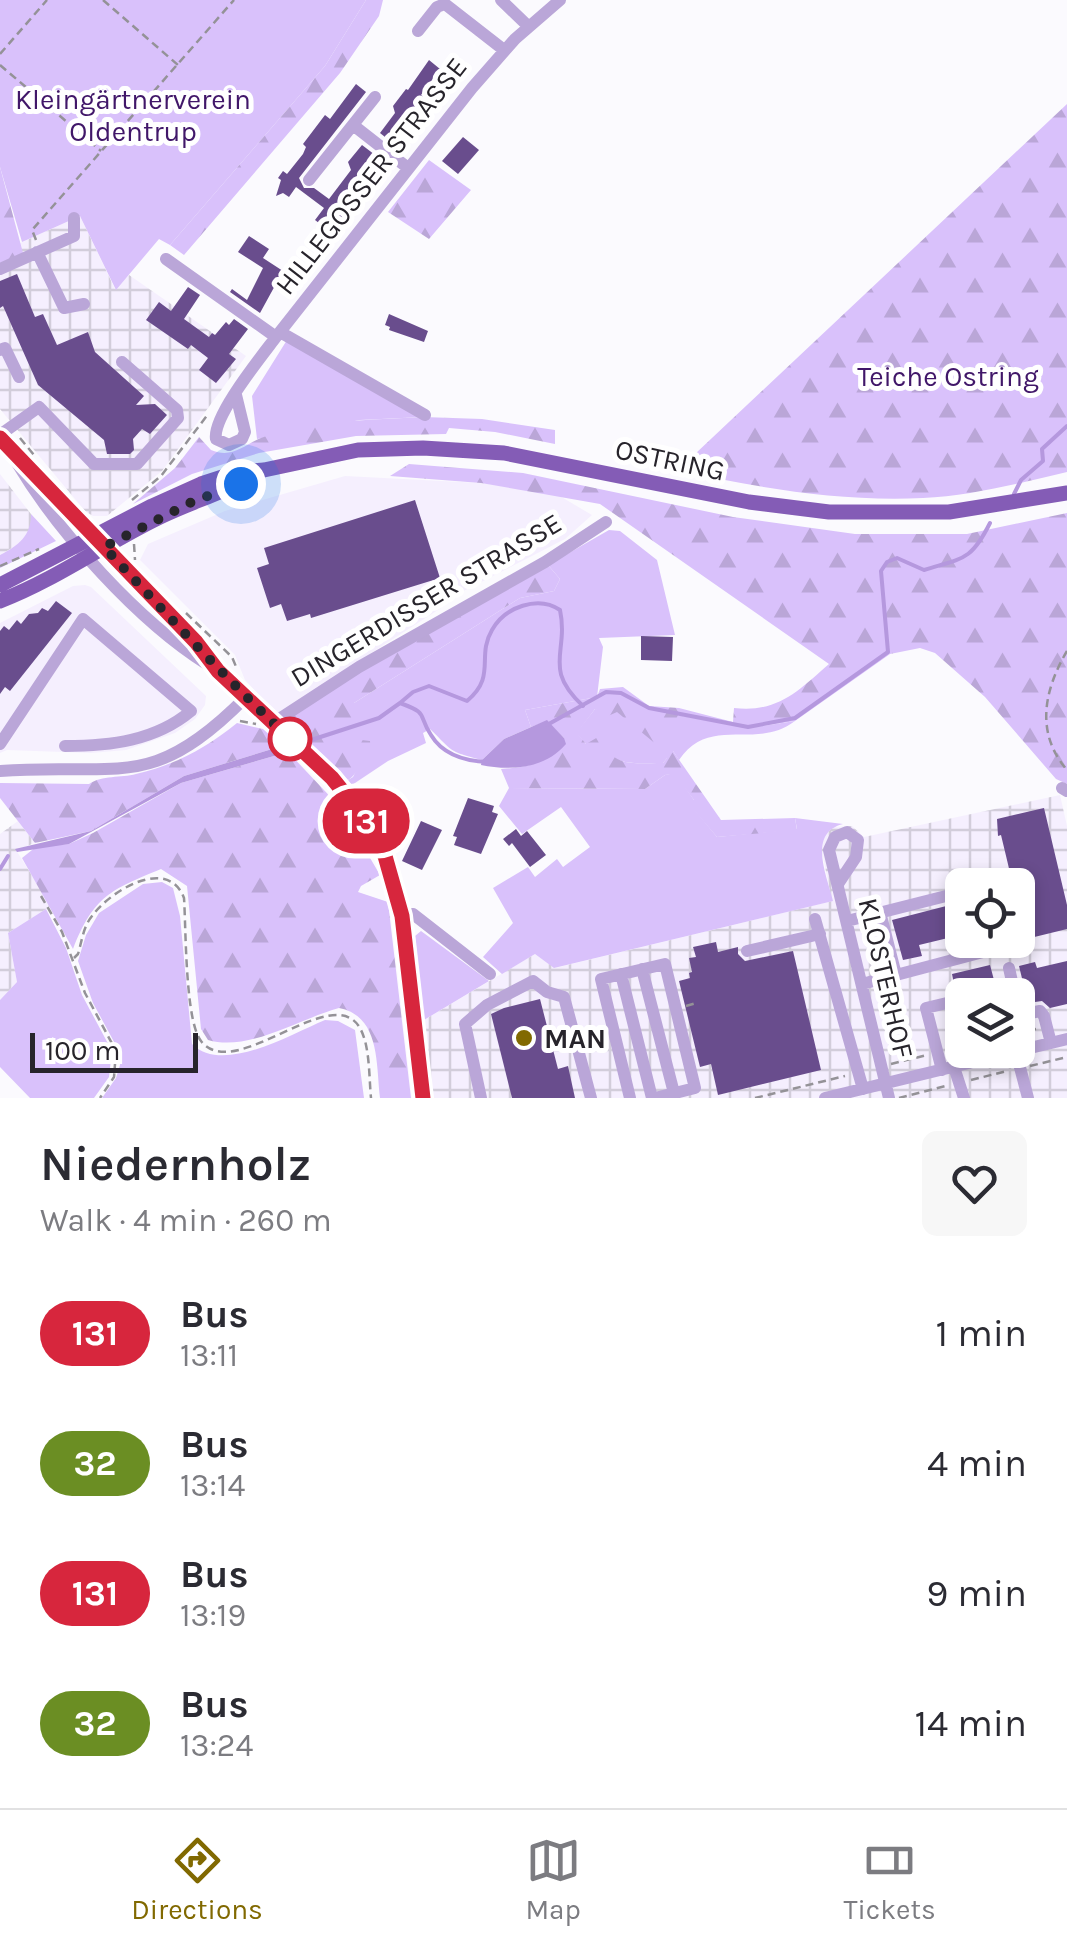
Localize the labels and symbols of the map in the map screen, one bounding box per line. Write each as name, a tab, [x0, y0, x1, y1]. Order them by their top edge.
street label: HILLEGOSSER STRASSE	[268, 51, 474, 301]
park label: Kleingärtnerverein Oldentrup	[15, 83, 251, 148]
park label: Teiche Ostring	[857, 360, 1039, 393]
street label: OSTRING	[612, 432, 728, 488]
your location	[216, 459, 266, 509]
street label: DINGERDISSER STRASSE	[285, 506, 567, 694]
unlabelled marker	[269, 718, 311, 760]
line badge: 131	[308, 788, 424, 854]
street label: KLOSTERHOF	[852, 895, 920, 1061]
place label: MAN	[544, 1022, 606, 1055]
marker: MAN	[513, 1027, 535, 1049]
scale bar	[30, 1028, 198, 1072]

